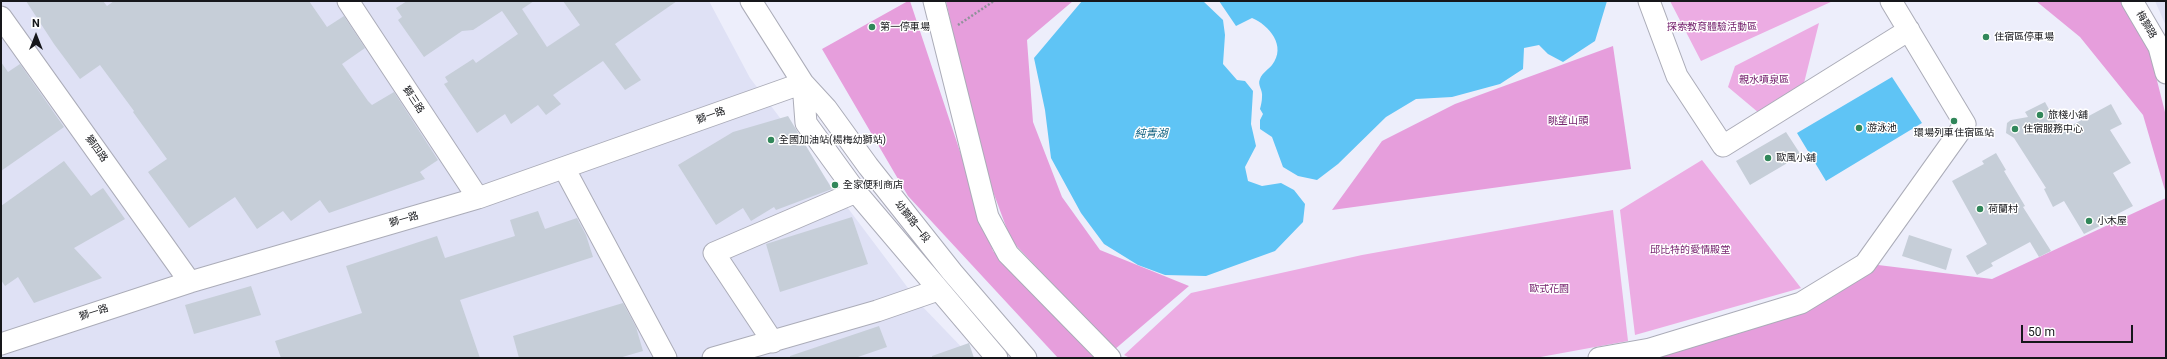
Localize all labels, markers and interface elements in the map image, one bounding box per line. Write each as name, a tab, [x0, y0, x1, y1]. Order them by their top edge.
street label: 梅獅路	[2133, 9, 2159, 41]
north arrow	[16, 16, 56, 56]
text: N	[32, 17, 40, 30]
place label: 第一停車場	[880, 21, 930, 33]
park label: 探索教育體驗活動區	[1667, 21, 1757, 33]
marker: 第一停車場	[867, 22, 877, 32]
place label: 住宿區停車場	[1994, 31, 2054, 43]
marker: 住宿區停車場	[1981, 32, 1991, 42]
park label: 親水噴泉區	[1739, 74, 1789, 86]
street label: 獅三路	[400, 84, 426, 116]
street label: 獅一路	[695, 105, 727, 127]
place label: 旅棧小舖	[2048, 109, 2088, 121]
marker: 旅棧小舖	[2035, 110, 2045, 120]
park label: 眺望山頭	[1548, 115, 1588, 127]
marker: 環場列車住宿區站	[1949, 116, 1959, 126]
place label: 游泳池	[1867, 122, 1897, 134]
marker: 游泳池	[1854, 123, 1864, 133]
place label: 住宿服務中心	[2023, 123, 2083, 135]
marker: 住宿服務中心	[2010, 124, 2020, 134]
water label: 純青湖	[1135, 127, 1167, 141]
place label: 環場列車住宿區站	[1914, 127, 1994, 139]
street label: 獅四路	[82, 133, 110, 165]
place label: 全國加油站(楊梅幼獅站)	[779, 134, 886, 146]
marker: 全國加油站(楊梅幼獅站)	[766, 135, 776, 145]
place label: 歐風小舖	[1776, 152, 1816, 164]
marker: 歐風小舖	[1763, 153, 1773, 163]
place label: 全家便利商店	[843, 179, 903, 191]
marker: 全家便利商店	[830, 180, 840, 190]
street label: 幼獅路一段	[892, 199, 932, 245]
place label: 荷蘭村	[1988, 203, 2018, 215]
marker: 荷蘭村	[1975, 204, 1985, 214]
street label: 獅一路	[388, 210, 420, 230]
place label: 小木屋	[2097, 215, 2127, 227]
marker: 小木屋	[2084, 216, 2094, 226]
park label: 邱比特的愛情殿堂	[1650, 244, 1730, 256]
park label: 歐式花園	[1529, 283, 1569, 295]
street label: 獅一路	[78, 303, 110, 323]
scale bar	[2023, 317, 2135, 343]
text: 50 m	[2028, 325, 2055, 339]

